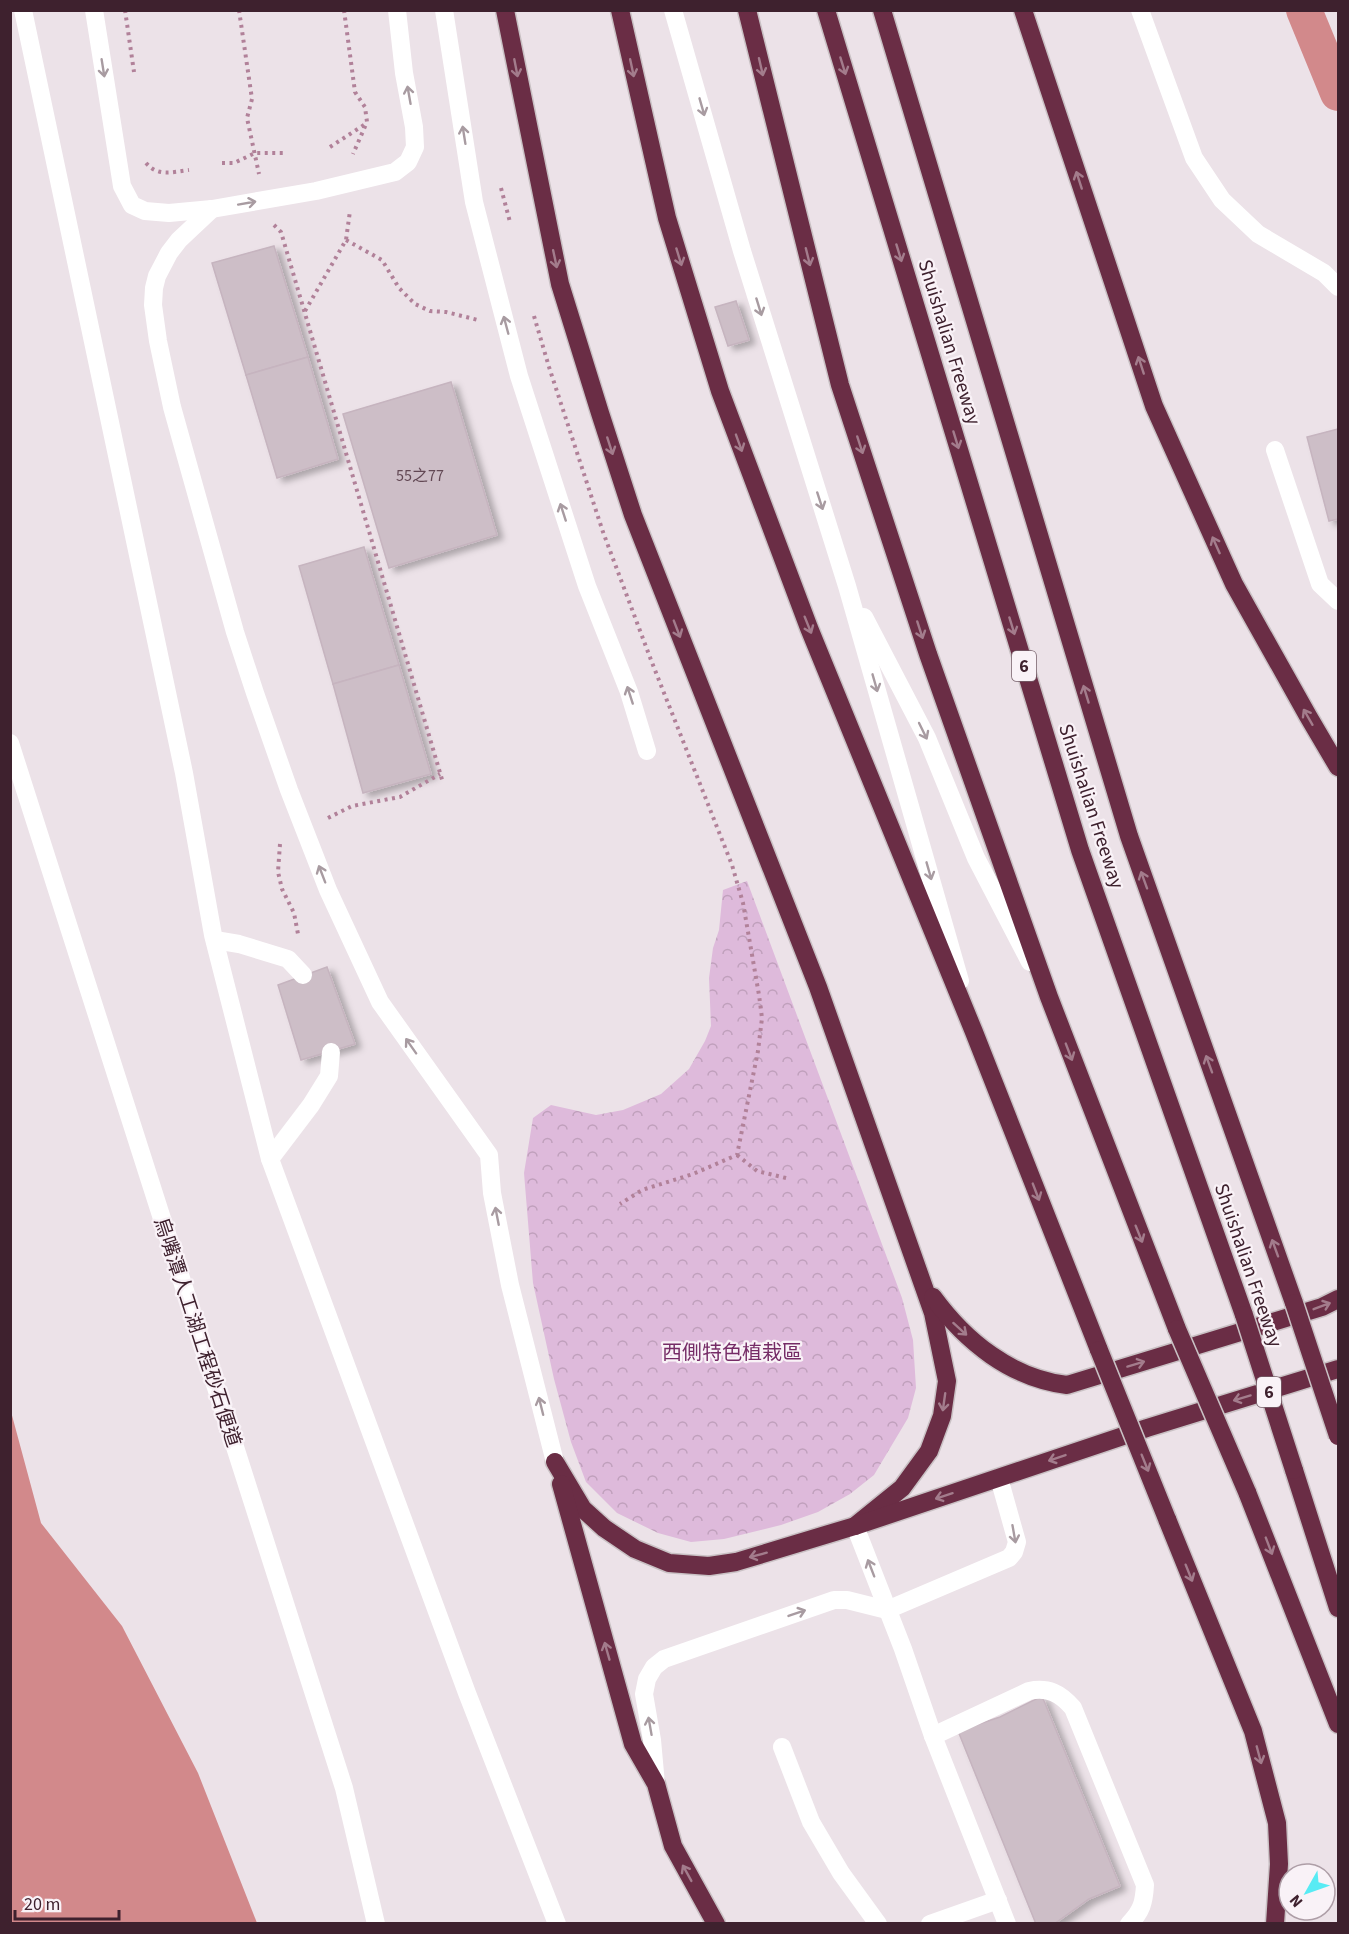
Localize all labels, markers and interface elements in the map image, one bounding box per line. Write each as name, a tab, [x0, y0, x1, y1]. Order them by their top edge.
one-way arrow	[838, 57, 849, 76]
one-way arrow	[97, 58, 108, 78]
one-way arrow	[511, 58, 522, 77]
one-way arrow	[627, 58, 639, 77]
one-way arrow	[755, 58, 767, 77]
one-way arrow	[403, 86, 414, 105]
one-way arrow	[697, 97, 708, 116]
one-way arrow	[458, 126, 469, 146]
one-way arrow	[1073, 171, 1084, 190]
one-way arrow	[236, 197, 256, 208]
one-way arrow	[895, 243, 906, 262]
one-way arrow	[674, 247, 685, 266]
one-way arrow	[802, 247, 814, 266]
one-way arrow	[550, 249, 561, 268]
street label: Shuishalian Freeway	[911, 256, 988, 429]
one-way arrow	[754, 297, 765, 316]
one-way arrow	[500, 316, 512, 335]
one-way arrow	[1134, 356, 1145, 375]
one-way arrow	[951, 430, 962, 449]
one-way arrow	[734, 433, 745, 451]
one-way arrow	[855, 435, 866, 454]
one-way arrow	[606, 436, 617, 455]
house number: 55之77	[396, 465, 444, 487]
one-way arrow	[815, 491, 826, 510]
one-way arrow	[557, 503, 568, 522]
one-way arrow	[1210, 536, 1222, 554]
one-way arrow	[803, 615, 814, 634]
one-way arrow	[1007, 616, 1018, 635]
one-way arrow	[672, 619, 683, 638]
one-way arrow	[916, 620, 927, 639]
road number: 6	[1012, 651, 1036, 681]
one-way arrow	[870, 673, 881, 692]
one-way arrow	[1080, 685, 1091, 704]
one-way arrow	[624, 686, 635, 705]
one-way arrow	[1302, 709, 1314, 726]
street label: Shuishalian Freeway	[1051, 720, 1131, 893]
one-way arrow	[918, 722, 930, 740]
one-way arrow	[924, 861, 935, 880]
one-way arrow	[316, 865, 327, 883]
one-way arrow	[1138, 871, 1149, 890]
one-way arrow	[405, 1039, 417, 1055]
one-way arrow	[1065, 1042, 1076, 1060]
one-way arrow	[1203, 1055, 1214, 1074]
street label: Shuishalian Freeway	[1207, 1180, 1289, 1352]
one-way arrow	[1031, 1182, 1042, 1201]
one-way arrow	[491, 1206, 502, 1226]
street label: 烏嘴潭人工湖工程砂石便道	[147, 1214, 247, 1451]
one-way arrow	[1134, 1224, 1145, 1242]
one-way arrow	[1268, 1239, 1279, 1258]
one-way arrow	[1312, 1300, 1331, 1311]
one-way arrow	[952, 1322, 967, 1336]
park label: 西側特色植栽區	[662, 1339, 802, 1367]
one-way arrow	[1126, 1358, 1145, 1369]
road number: 6	[1257, 1377, 1281, 1407]
one-way arrow	[938, 1391, 949, 1411]
one-way arrow	[1233, 1394, 1252, 1405]
one-way arrow	[534, 1397, 546, 1416]
one-way arrow	[1140, 1453, 1151, 1471]
one-way arrow	[1048, 1454, 1067, 1465]
one-way arrow	[935, 1491, 954, 1502]
one-way arrow	[1009, 1524, 1020, 1543]
one-way arrow	[1264, 1536, 1275, 1555]
one-way arrow	[749, 1550, 768, 1562]
one-way arrow	[865, 1560, 876, 1578]
one-way arrow	[1184, 1563, 1195, 1582]
one-way arrow	[788, 1606, 806, 1617]
one-way arrow	[601, 1642, 612, 1661]
one-way arrow	[644, 1717, 655, 1737]
one-way arrow	[1254, 1745, 1266, 1764]
north arrow	[1277, 1862, 1337, 1922]
one-way arrow	[681, 1865, 693, 1882]
scale bar	[15, 1883, 118, 1921]
text: N	[1284, 1890, 1308, 1912]
text: 20 m	[24, 1892, 60, 1917]

